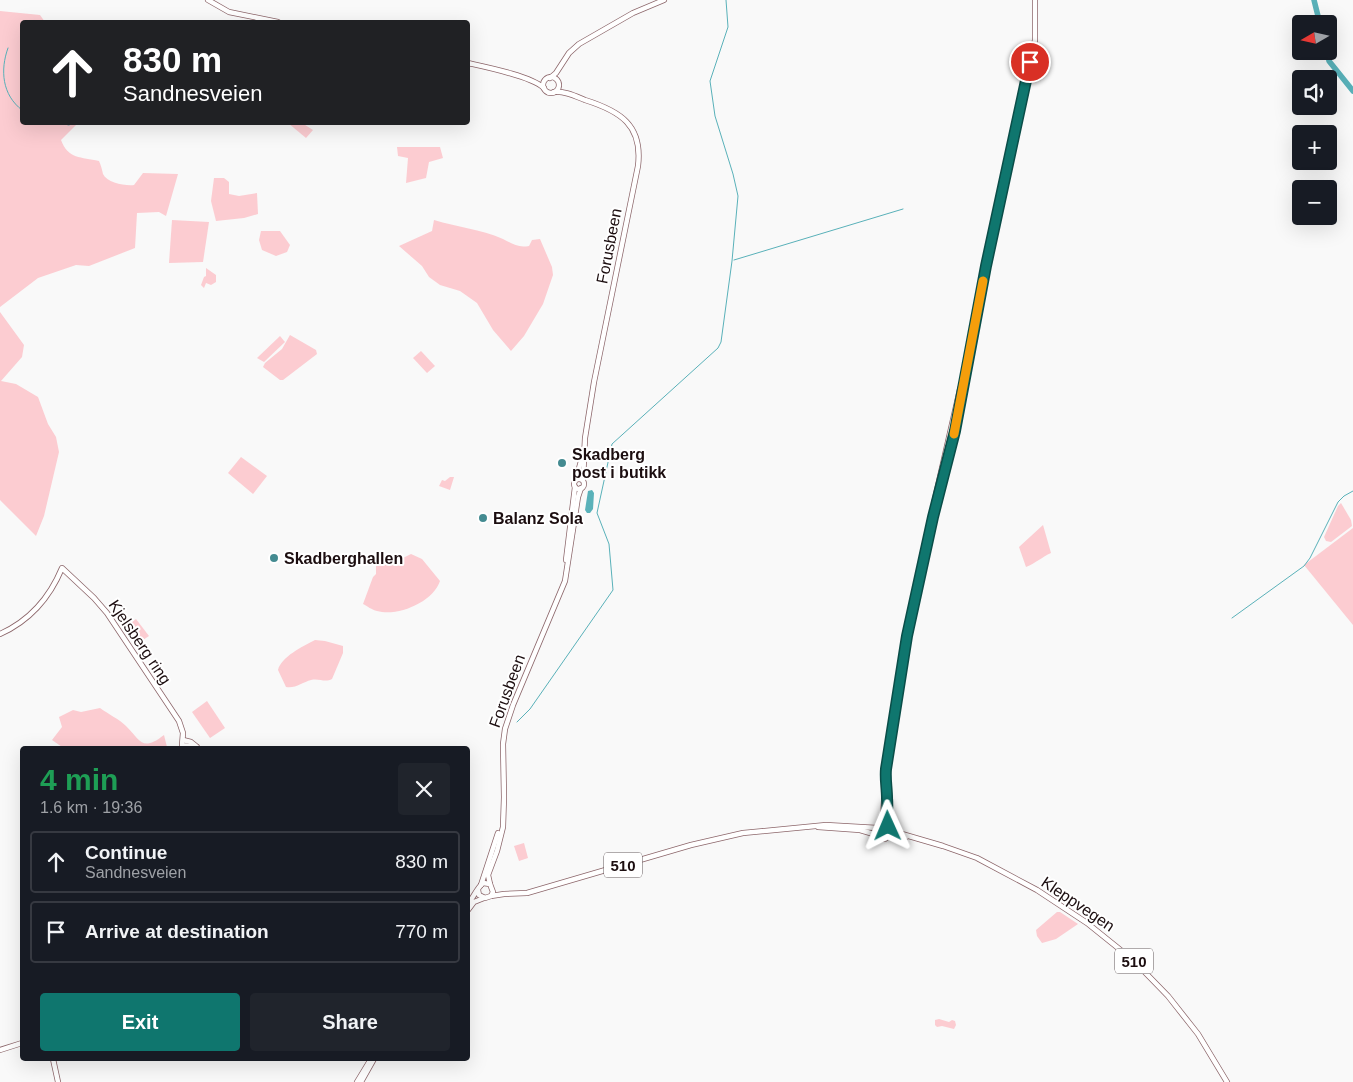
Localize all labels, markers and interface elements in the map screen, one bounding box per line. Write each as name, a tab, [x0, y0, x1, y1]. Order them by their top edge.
north arrow	[1292, 15, 1338, 60]
map controls	[1292, 15, 1337, 225]
icon: ahead	[40, 40, 105, 105]
text: 830 m	[123, 40, 222, 79]
pin	[1009, 41, 1051, 83]
icon: arrive	[1016, 48, 1044, 76]
button: sound	[1292, 70, 1337, 115]
text: Sandnesveien	[123, 81, 262, 106]
button: +	[1292, 125, 1337, 170]
button: −	[1292, 180, 1337, 225]
street label: Forusbeen	[593, 207, 625, 285]
place label: Skadberg post i butikk	[572, 446, 666, 481]
marker: Skadberg post i butikk	[556, 457, 568, 469]
place label: Balanz Sola	[493, 510, 583, 527]
marker: Balanz Sola	[477, 512, 489, 524]
place label: Skadberghallen	[284, 550, 403, 567]
marker: Skadberghallen	[268, 552, 280, 564]
street label: Kjelsberg ring	[106, 597, 174, 687]
street label: Forusbeen	[486, 652, 528, 730]
text: 4 min	[40, 763, 118, 796]
button: close	[398, 763, 450, 815]
text: 1.6 km · 19:36	[40, 799, 142, 816]
position arrow	[861, 799, 913, 851]
text: Continue	[85, 842, 167, 863]
icon: ahead	[42, 848, 70, 876]
text: 830 m	[395, 851, 448, 872]
road number: 510	[604, 852, 642, 878]
text: Sandnesveien	[85, 864, 186, 881]
street label: Kleppvegen	[1038, 873, 1118, 935]
icon: arrive	[42, 918, 70, 946]
text: Arrive at destination	[85, 921, 269, 942]
text: 770 m	[395, 921, 448, 942]
road number: 510	[1115, 948, 1153, 974]
button: Exit	[40, 993, 240, 1051]
button: Share	[250, 993, 450, 1051]

